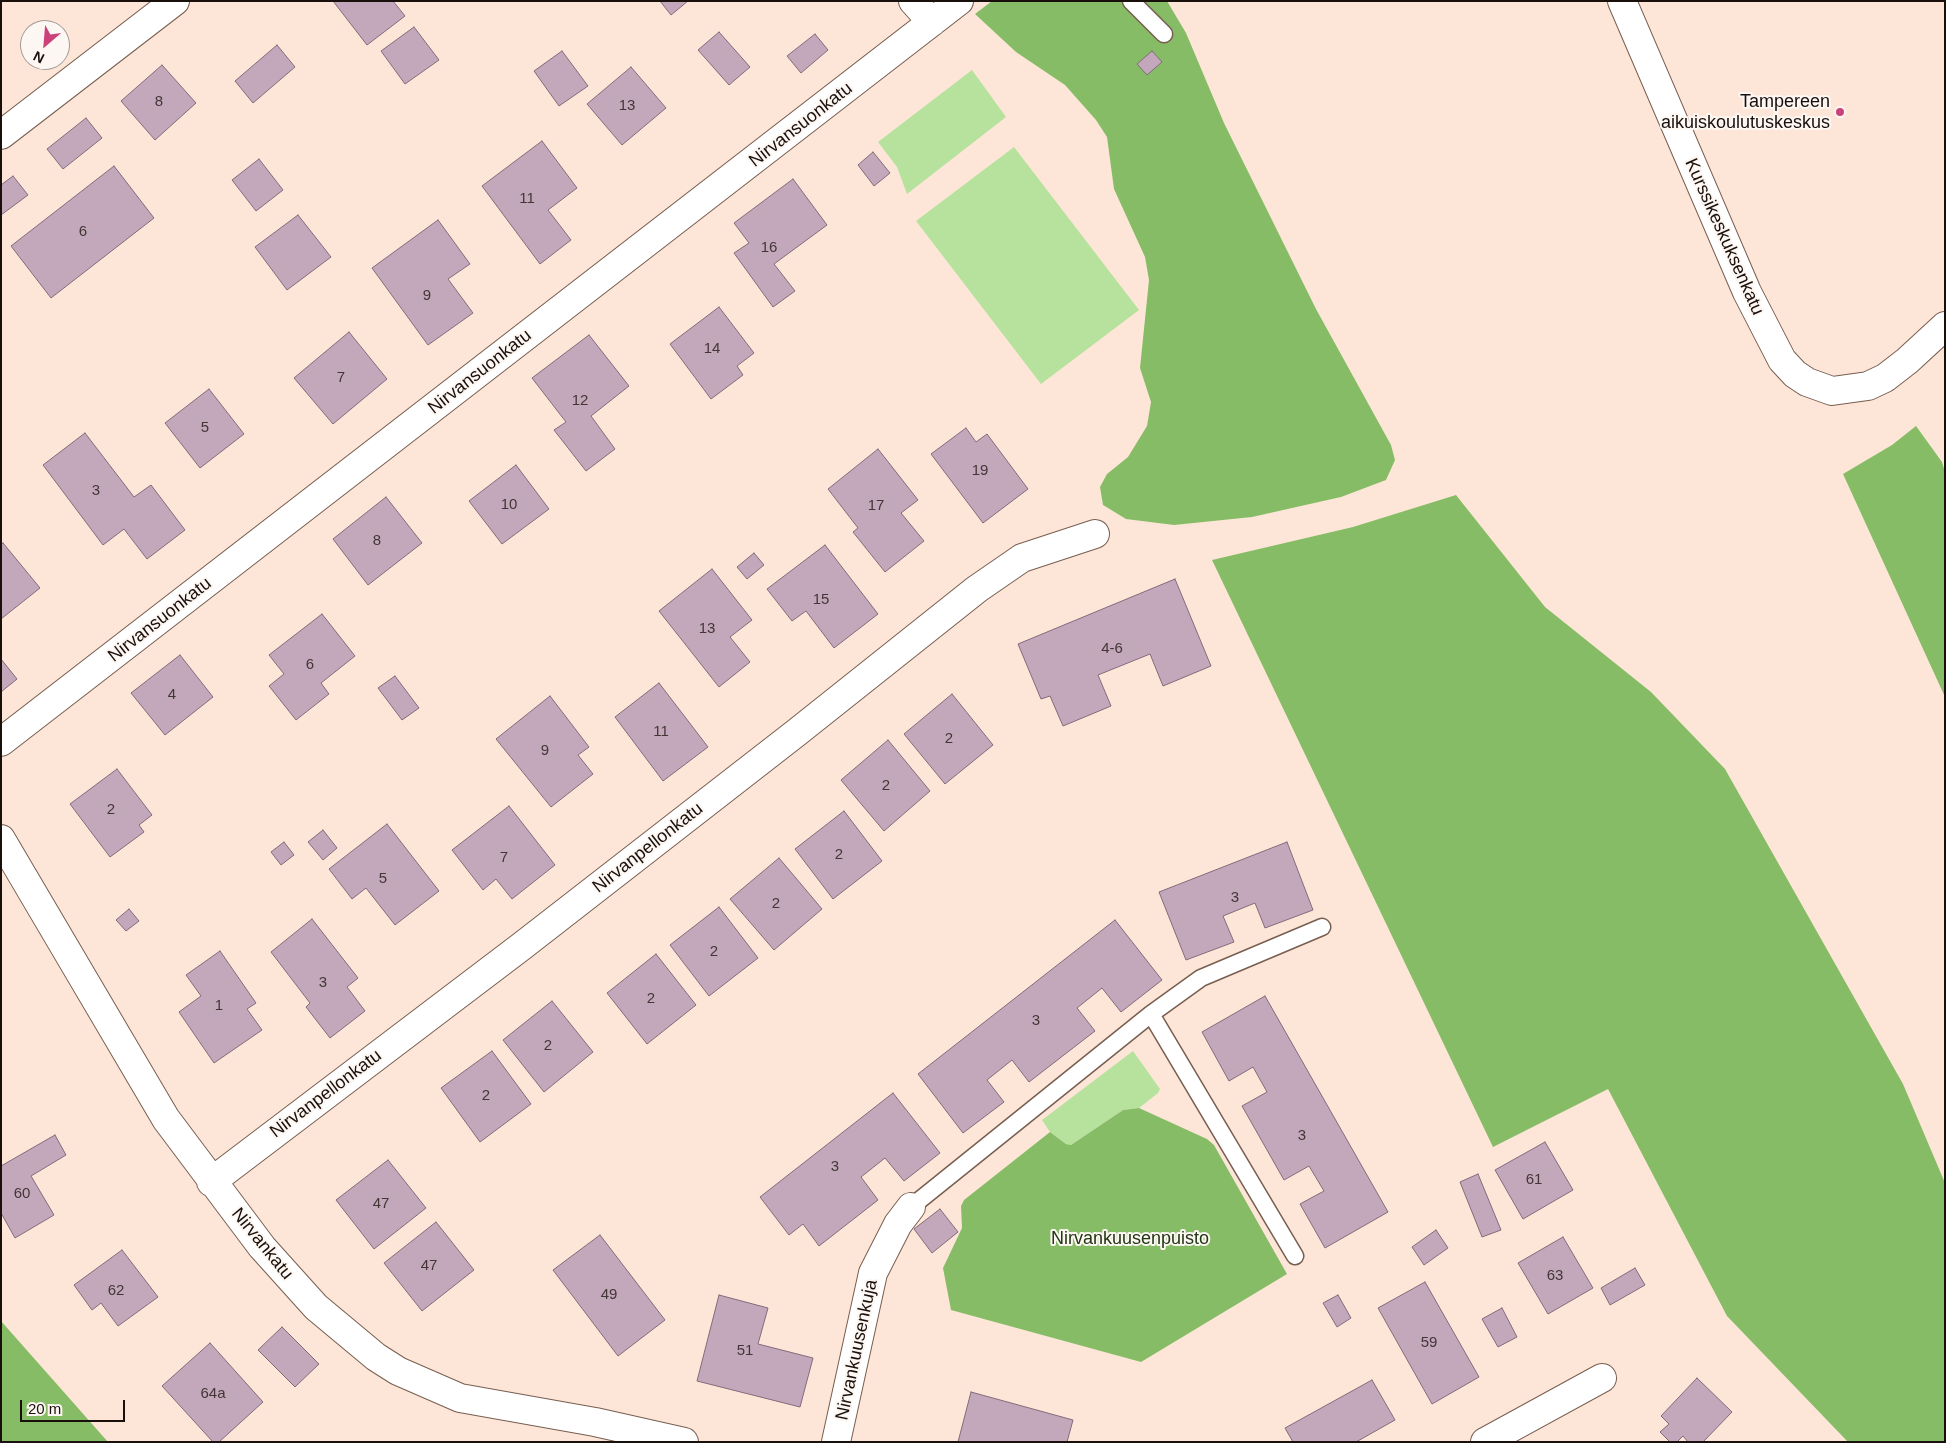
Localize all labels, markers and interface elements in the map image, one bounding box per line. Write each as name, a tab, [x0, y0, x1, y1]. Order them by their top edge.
north arrow	[20, 20, 70, 70]
text: N	[31, 48, 47, 67]
street label: Nirvansuonkatu	[745, 78, 857, 172]
place label: Tampereen aikuiskoulutuskeskus	[1661, 91, 1830, 134]
house number: 8	[155, 93, 163, 111]
house number: 13	[619, 97, 635, 115]
marker: Tampereen aikuiskoulutuskeskus	[1834, 106, 1846, 118]
street label: Kurssikeskuksenkatu	[1680, 155, 1768, 319]
house number: 11	[519, 190, 535, 208]
house number: 6	[79, 223, 87, 241]
house number: 16	[761, 239, 777, 257]
house number: 9	[423, 287, 431, 305]
street label: Nirvansuonkatu	[424, 325, 536, 419]
house number: 14	[704, 340, 720, 358]
house number: 7	[337, 369, 345, 387]
house number: 12	[572, 392, 588, 410]
house number: 5	[201, 419, 209, 437]
house number: 19	[972, 462, 988, 480]
house number: 3	[92, 482, 100, 500]
house number: 10	[501, 496, 517, 514]
house number: 17	[868, 497, 884, 515]
house number: 8	[373, 532, 381, 550]
street label: Nirvansuonkatu	[104, 573, 216, 667]
house number: 15	[813, 591, 829, 609]
house number: 13	[699, 620, 715, 638]
house number: 4-6	[1101, 640, 1123, 658]
house number: 6	[306, 656, 314, 674]
house number: 4	[168, 686, 176, 704]
house number: 11	[653, 723, 669, 741]
house number: 2	[945, 730, 953, 748]
house number: 9	[541, 742, 549, 760]
house number: 2	[882, 777, 890, 795]
street label: Nirvanpellonkatu	[589, 798, 707, 898]
house number: 2	[107, 801, 115, 819]
house number: 2	[835, 846, 843, 864]
house number: 7	[500, 849, 508, 867]
house number: 5	[379, 870, 387, 888]
house number: 3	[1231, 889, 1239, 907]
house number: 2	[772, 895, 780, 913]
house number: 2	[710, 943, 718, 961]
house number: 3	[319, 974, 327, 992]
house number: 2	[647, 990, 655, 1008]
house number: 1	[215, 997, 223, 1015]
house number: 3	[1032, 1012, 1040, 1030]
house number: 2	[544, 1037, 552, 1055]
street label: Nirvanpellonkatu	[266, 1045, 386, 1143]
house number: 2	[482, 1087, 490, 1105]
house number: 3	[1298, 1127, 1306, 1145]
house number: 3	[831, 1158, 839, 1176]
house number: 61	[1526, 1171, 1542, 1189]
house number: 60	[14, 1185, 30, 1203]
house number: 47	[373, 1195, 389, 1213]
street label: Nirvankatu	[227, 1204, 297, 1284]
park label: Nirvankuusenpuisto	[1051, 1228, 1209, 1250]
house number: 47	[421, 1257, 437, 1275]
house number: 63	[1547, 1267, 1563, 1285]
street label: Nirvankuusenkuja	[832, 1278, 882, 1422]
house number: 62	[108, 1282, 124, 1300]
house number: 49	[601, 1286, 617, 1304]
house number: 59	[1421, 1334, 1437, 1352]
house number: 51	[737, 1342, 753, 1360]
house number: 64a	[200, 1385, 226, 1403]
scale bar	[22, 1390, 128, 1422]
text: 20 m	[28, 1400, 61, 1417]

